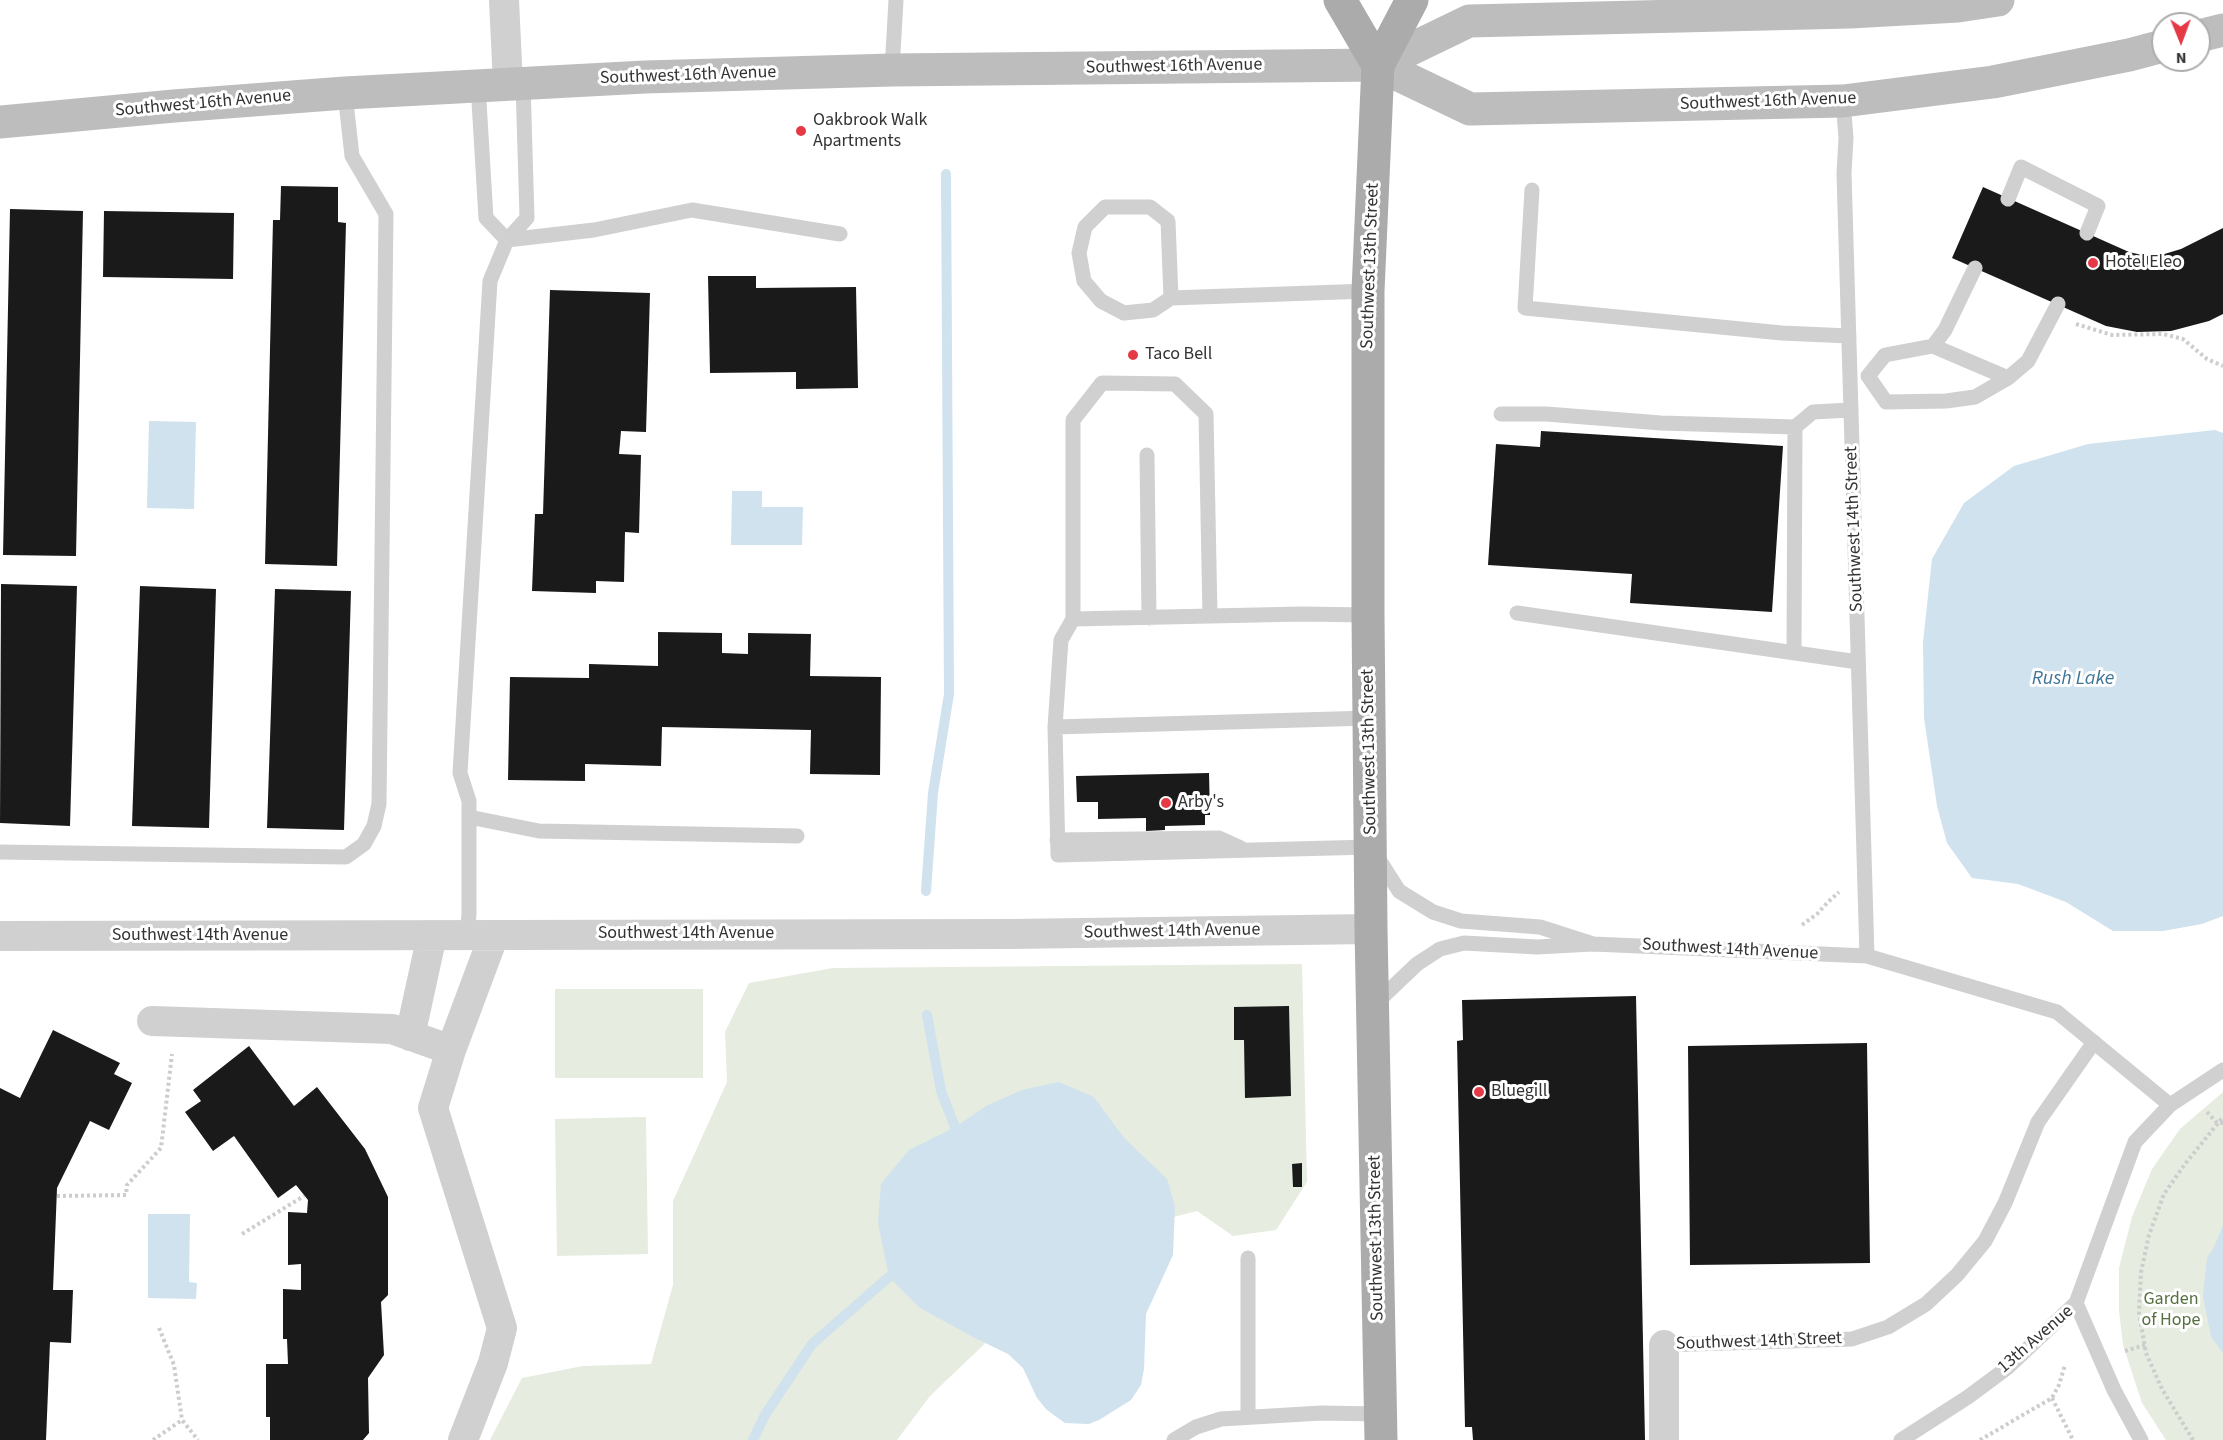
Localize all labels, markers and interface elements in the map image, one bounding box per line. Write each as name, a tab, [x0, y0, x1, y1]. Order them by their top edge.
north arrow	[2151, 12, 2211, 72]
text: N	[2176, 47, 2187, 69]
street label: Southwest 16th Avenue	[1086, 55, 1262, 79]
street label: Southwest 16th Avenue	[599, 62, 777, 90]
street label: Southwest 16th Avenue	[114, 86, 292, 122]
street label: Southwest 16th Avenue	[1679, 88, 1857, 116]
place label: Oakbrook Walk Apartments	[813, 110, 927, 152]
marker: Oakbrook Walk Apartments	[794, 124, 808, 138]
street label: Southwest 13th Street	[1357, 183, 1385, 349]
place label: Hotel Eleo	[2105, 252, 2182, 274]
marker: Hotel Eleo	[2086, 256, 2100, 270]
place label: Taco Bell	[1145, 344, 1212, 366]
marker: Taco Bell	[1126, 348, 1140, 362]
street label: Southwest 14th Street	[1841, 446, 1869, 612]
water label: Rush Lake	[2032, 668, 2114, 692]
street label: Southwest 13th Street	[1358, 669, 1382, 835]
place label: Arby's	[1178, 792, 1224, 814]
marker: Arby's	[1159, 796, 1173, 810]
street label: Southwest 14th Avenue	[1084, 920, 1260, 944]
street label: Southwest 14th Avenue	[598, 923, 774, 945]
street label: Southwest 14th Avenue	[112, 925, 288, 947]
street label: Southwest 14th Avenue	[1641, 935, 1819, 965]
place label: Bluegill	[1491, 1081, 1547, 1103]
marker: Bluegill	[1472, 1085, 1486, 1099]
street label: Southwest 13th Street	[1365, 1155, 1389, 1321]
park label: Garden of Hope	[2142, 1289, 2200, 1332]
street label: 13th Avenue	[1994, 1301, 2078, 1379]
street label: Southwest 14th Street	[1676, 1328, 1842, 1356]

